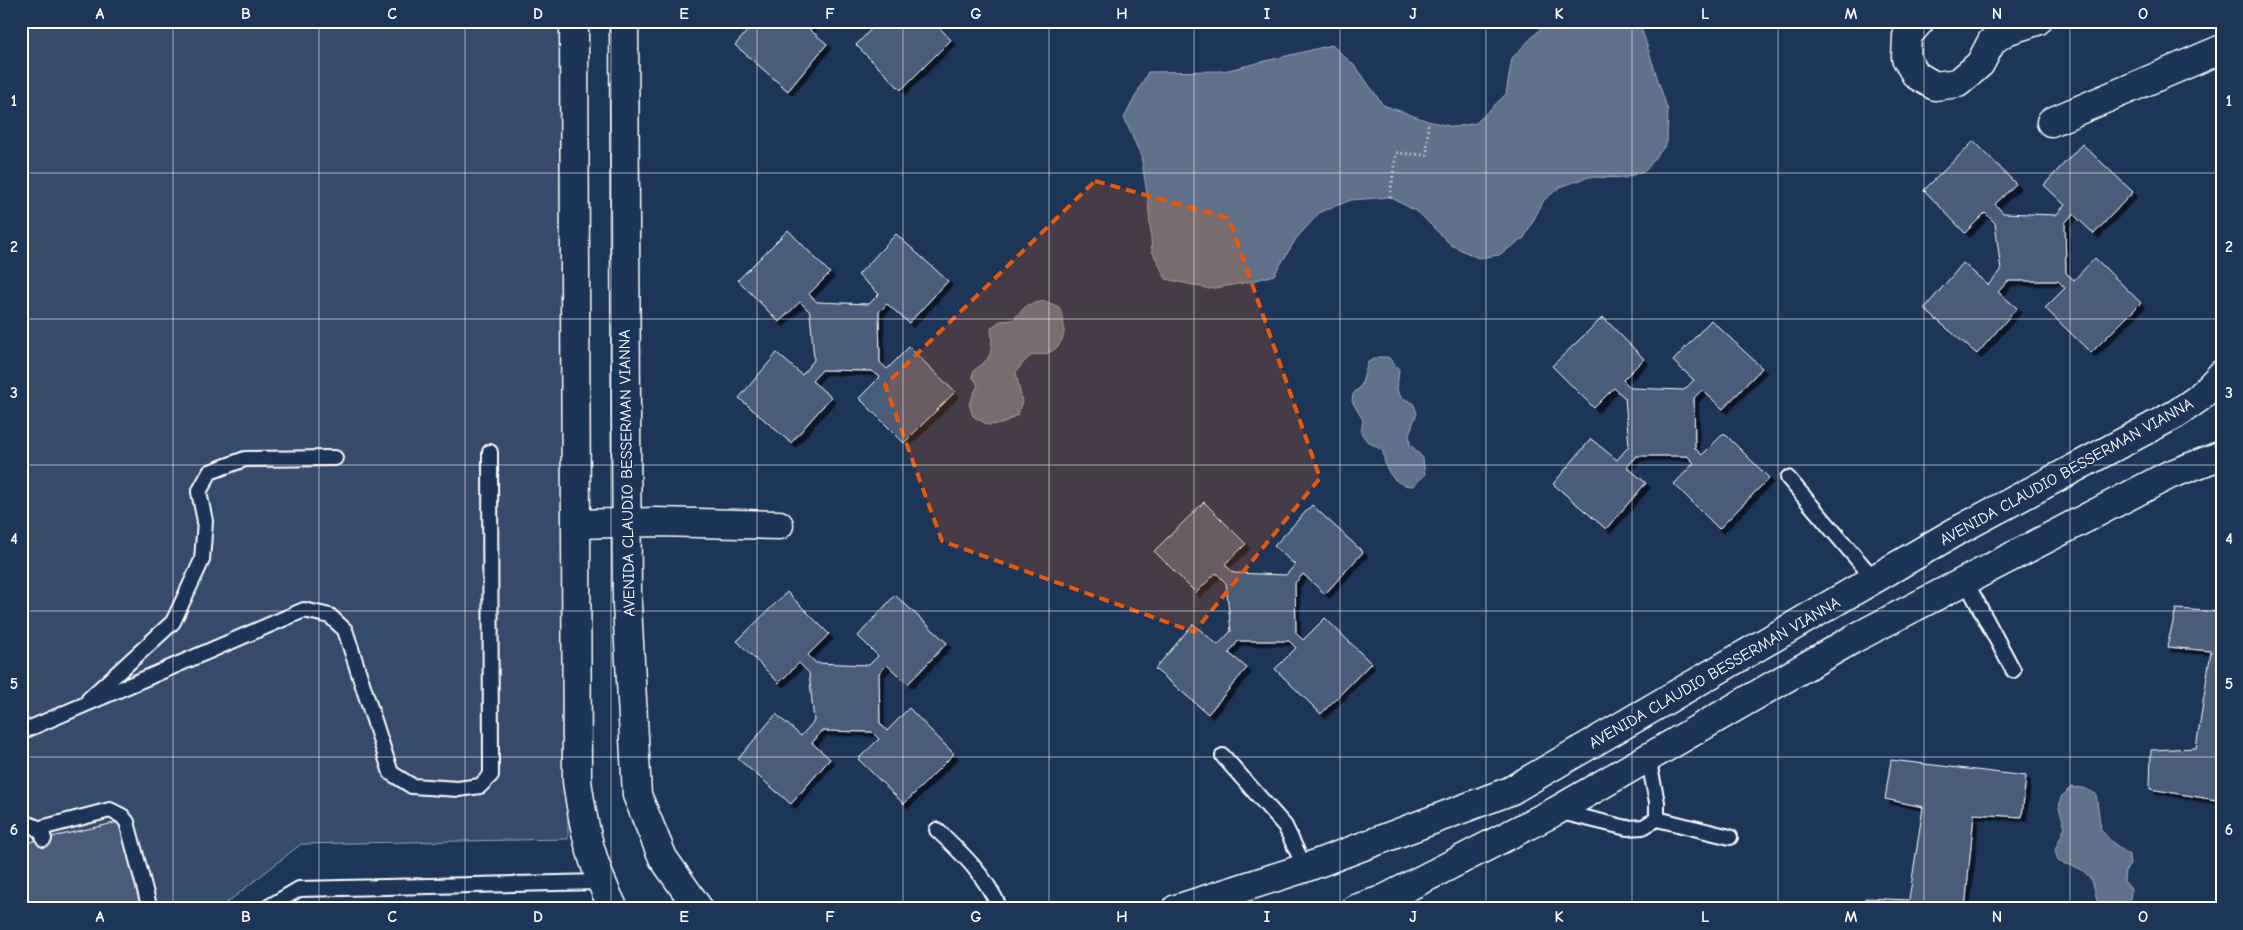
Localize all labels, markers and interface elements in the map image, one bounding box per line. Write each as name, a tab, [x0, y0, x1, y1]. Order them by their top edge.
text: A	[96, 5, 105, 23]
text: B	[241, 5, 251, 23]
text: C	[387, 5, 397, 23]
text: D	[533, 5, 543, 23]
text: E	[679, 5, 689, 23]
text: F	[825, 5, 835, 23]
text: G	[970, 5, 982, 23]
text: H	[1116, 5, 1128, 23]
text: I	[1264, 5, 1270, 23]
text: J	[1409, 5, 1417, 23]
text: K	[1554, 5, 1564, 23]
text: L	[1701, 5, 1709, 23]
text: M	[1845, 5, 1858, 23]
text: N	[1992, 5, 2002, 23]
text: O	[2138, 5, 2148, 23]
text: 1	[11, 92, 17, 110]
text: 1	[2226, 92, 2232, 110]
text: 2	[10, 238, 18, 256]
text: 2	[2225, 238, 2233, 256]
street label: AVENIDA CLAUDIO BESSERMAN VIANNA	[615, 329, 639, 617]
text: 3	[10, 384, 18, 402]
text: 3	[2225, 384, 2233, 402]
street label: AVENIDA CLAUDIO BESSERMAN VIANNA	[1937, 394, 2196, 549]
text: 4	[10, 530, 18, 548]
text: 4	[2225, 530, 2233, 548]
street label: AVENIDA CLAUDIO BESSERMAN VIANNA	[1586, 593, 1843, 752]
text: 5	[10, 675, 18, 693]
text: 5	[2225, 675, 2233, 693]
text: 6	[10, 821, 18, 839]
text: 6	[2225, 821, 2233, 839]
text: A	[96, 908, 105, 926]
text: B	[241, 908, 251, 926]
text: C	[387, 908, 397, 926]
text: D	[533, 908, 543, 926]
text: E	[679, 908, 689, 926]
text: F	[825, 908, 835, 926]
text: G	[970, 908, 982, 926]
text: H	[1116, 908, 1128, 926]
text: I	[1264, 908, 1270, 926]
text: J	[1409, 908, 1417, 926]
text: K	[1554, 908, 1564, 926]
text: L	[1701, 908, 1709, 926]
text: M	[1845, 908, 1858, 926]
text: N	[1992, 908, 2002, 926]
text: O	[2138, 908, 2148, 926]

